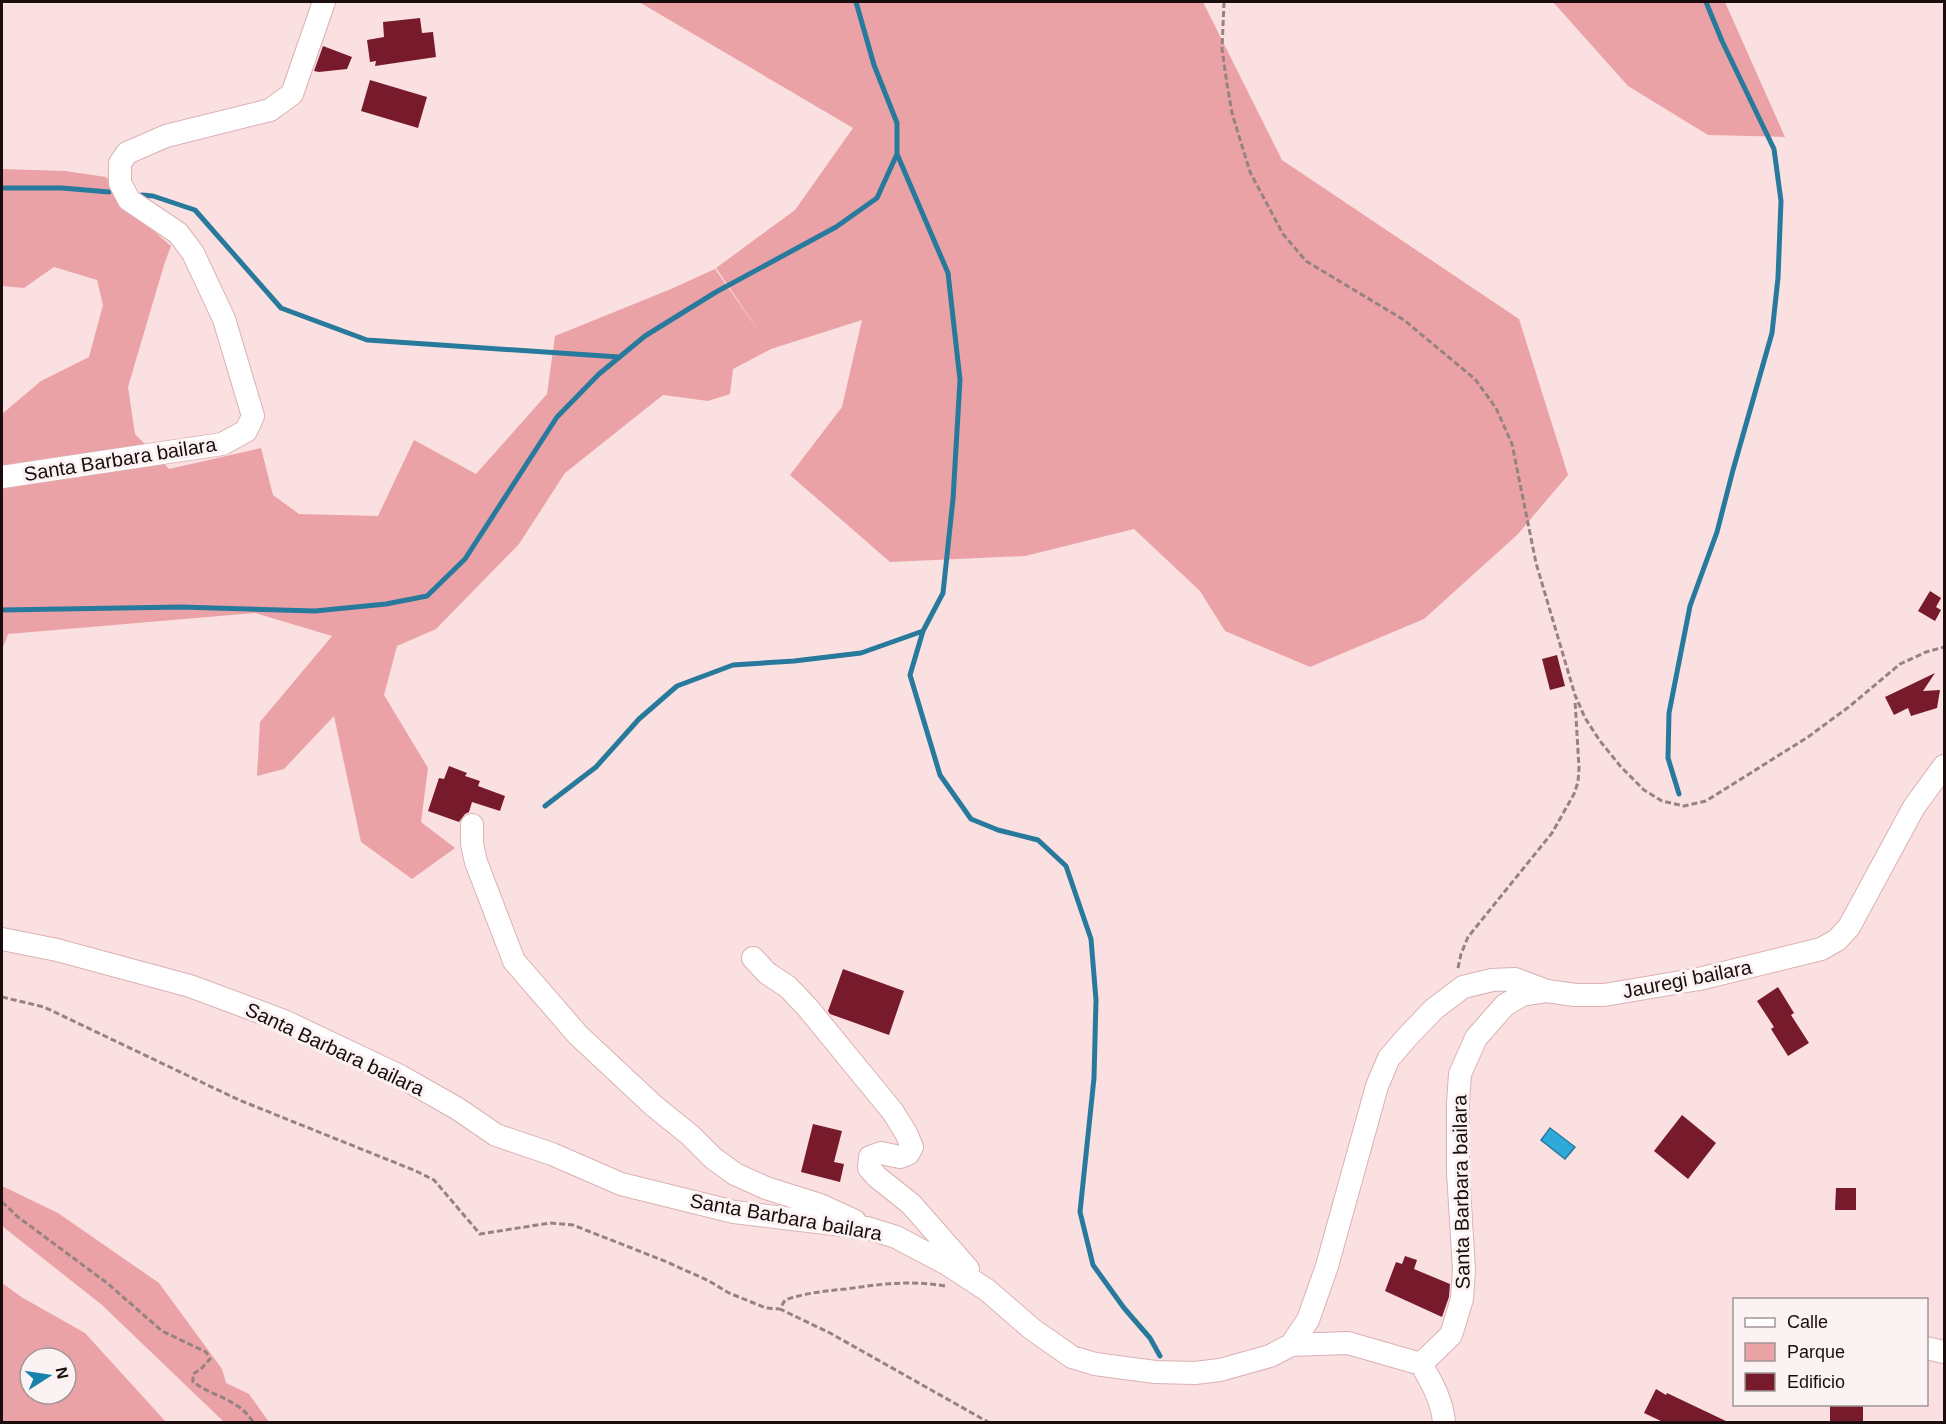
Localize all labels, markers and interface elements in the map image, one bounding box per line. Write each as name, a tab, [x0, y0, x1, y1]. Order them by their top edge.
street label: Santa Barbara bailara	[22, 433, 219, 485]
street label: Jauregi bailara	[1621, 956, 1754, 1002]
street label: Santa Barbara bailara	[242, 998, 429, 1100]
street label: Santa Barbara bailara	[1448, 1094, 1474, 1289]
street label: Santa Barbara bailara	[688, 1189, 885, 1245]
legend	[1733, 1298, 1928, 1406]
text: Calle	[1787, 1312, 1828, 1332]
text: Parque	[1787, 1342, 1845, 1362]
north arrow	[18, 1346, 78, 1406]
text: N	[53, 1366, 72, 1380]
text: Edificio	[1787, 1372, 1845, 1392]

